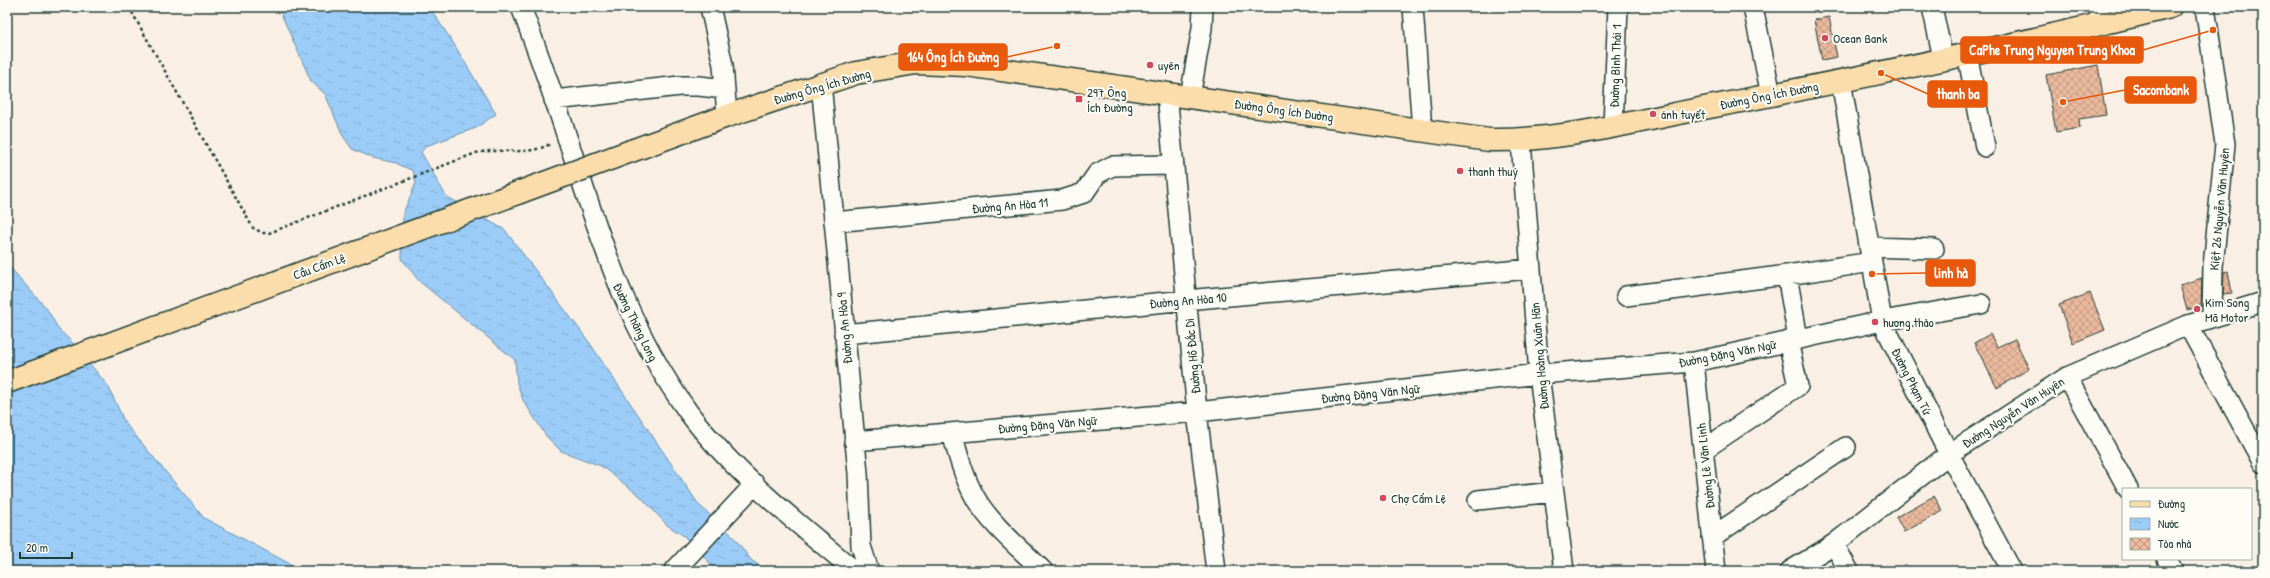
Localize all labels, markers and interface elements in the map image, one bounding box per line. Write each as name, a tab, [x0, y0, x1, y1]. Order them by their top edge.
street label: Đường Bình Thái 1	[1605, 24, 1625, 108]
place label: Ocean Bank	[1833, 29, 1888, 47]
marker: Ocean Bank	[1820, 33, 1830, 43]
callout: CaPhe Trung Nguyen Trung Khoa	[1961, 37, 2143, 63]
text: CaPhe Trung Nguyen Trung Khoa	[1969, 40, 2135, 61]
callout: 164 Ông Ích Đường	[899, 44, 1007, 70]
text: 164 Ông Ích Đường	[907, 47, 999, 68]
place label: uyên	[1158, 56, 1180, 74]
marker: uyên	[1145, 60, 1155, 70]
street label: Đường Ông Ích Đường	[771, 64, 873, 108]
street label: Đường Ông Ích Đường	[1718, 77, 1820, 113]
callout: Sacombank	[2125, 77, 2196, 103]
text: Sacombank	[2133, 80, 2189, 99]
callout: thanh ba	[1928, 81, 1987, 107]
place label: 297 Ông Ích Đường	[1087, 83, 1133, 116]
text: thanh ba	[1936, 84, 1980, 103]
marker: 297 Ông Ích Đường	[1074, 94, 1084, 104]
street label: Đường Ông Ích Đường	[1233, 94, 1335, 126]
place label: ánh tuyết	[1661, 105, 1706, 123]
marker: ánh tuyết	[1648, 109, 1658, 119]
street label: Kiệt 26 Nguyễn Văn Huyên	[2205, 147, 2233, 271]
place label: thanh thuý	[1468, 162, 1518, 180]
marker: thanh thuý	[1455, 166, 1465, 176]
street label: Đường An Hòa 11	[971, 193, 1049, 217]
street label: Cầu Cẩm Lệ	[290, 248, 348, 284]
callout: linh hà	[1926, 260, 1975, 286]
text: linh hà	[1934, 263, 1968, 282]
street label: Đường Thăng Long	[609, 280, 663, 364]
street label: Đường An Hòa 10	[1149, 288, 1228, 312]
street label: Đường An Hòa 9	[832, 291, 856, 364]
place label: Kim Song Mã Motor	[2205, 293, 2250, 326]
street label: Đường Hoàng Xuân Hãn	[1525, 302, 1553, 410]
marker: Kim Song Mã Motor	[2192, 304, 2202, 314]
place label: hương thảo	[1883, 313, 1934, 331]
street label: Đường Hồ Đắc Di	[1180, 317, 1204, 395]
marker: hương thảo	[1870, 317, 1880, 327]
street label: Đường Đặng Văn Ngữ	[1677, 334, 1779, 371]
street label: Đường Phạm Tứ	[1888, 345, 1937, 419]
street label: Đường Nguyễn Văn Huyên	[1958, 372, 2068, 452]
street label: Đường Đặng Văn Ngữ	[1320, 379, 1422, 407]
street label: Đường Đặng Văn Ngữ	[997, 411, 1099, 437]
street label: Đường Lê Văn Linh	[1692, 422, 1718, 510]
legend	[2122, 488, 2252, 560]
place label: Chợ Cẩm Lệ	[1391, 489, 1446, 507]
marker: Chợ Cẩm Lệ	[1378, 493, 1388, 503]
text: Đường	[2158, 495, 2185, 512]
text: Nước	[2158, 515, 2179, 532]
scale bar	[20, 534, 72, 560]
text: Tòa nhà	[2158, 535, 2191, 552]
text: 20 m	[26, 539, 48, 556]

